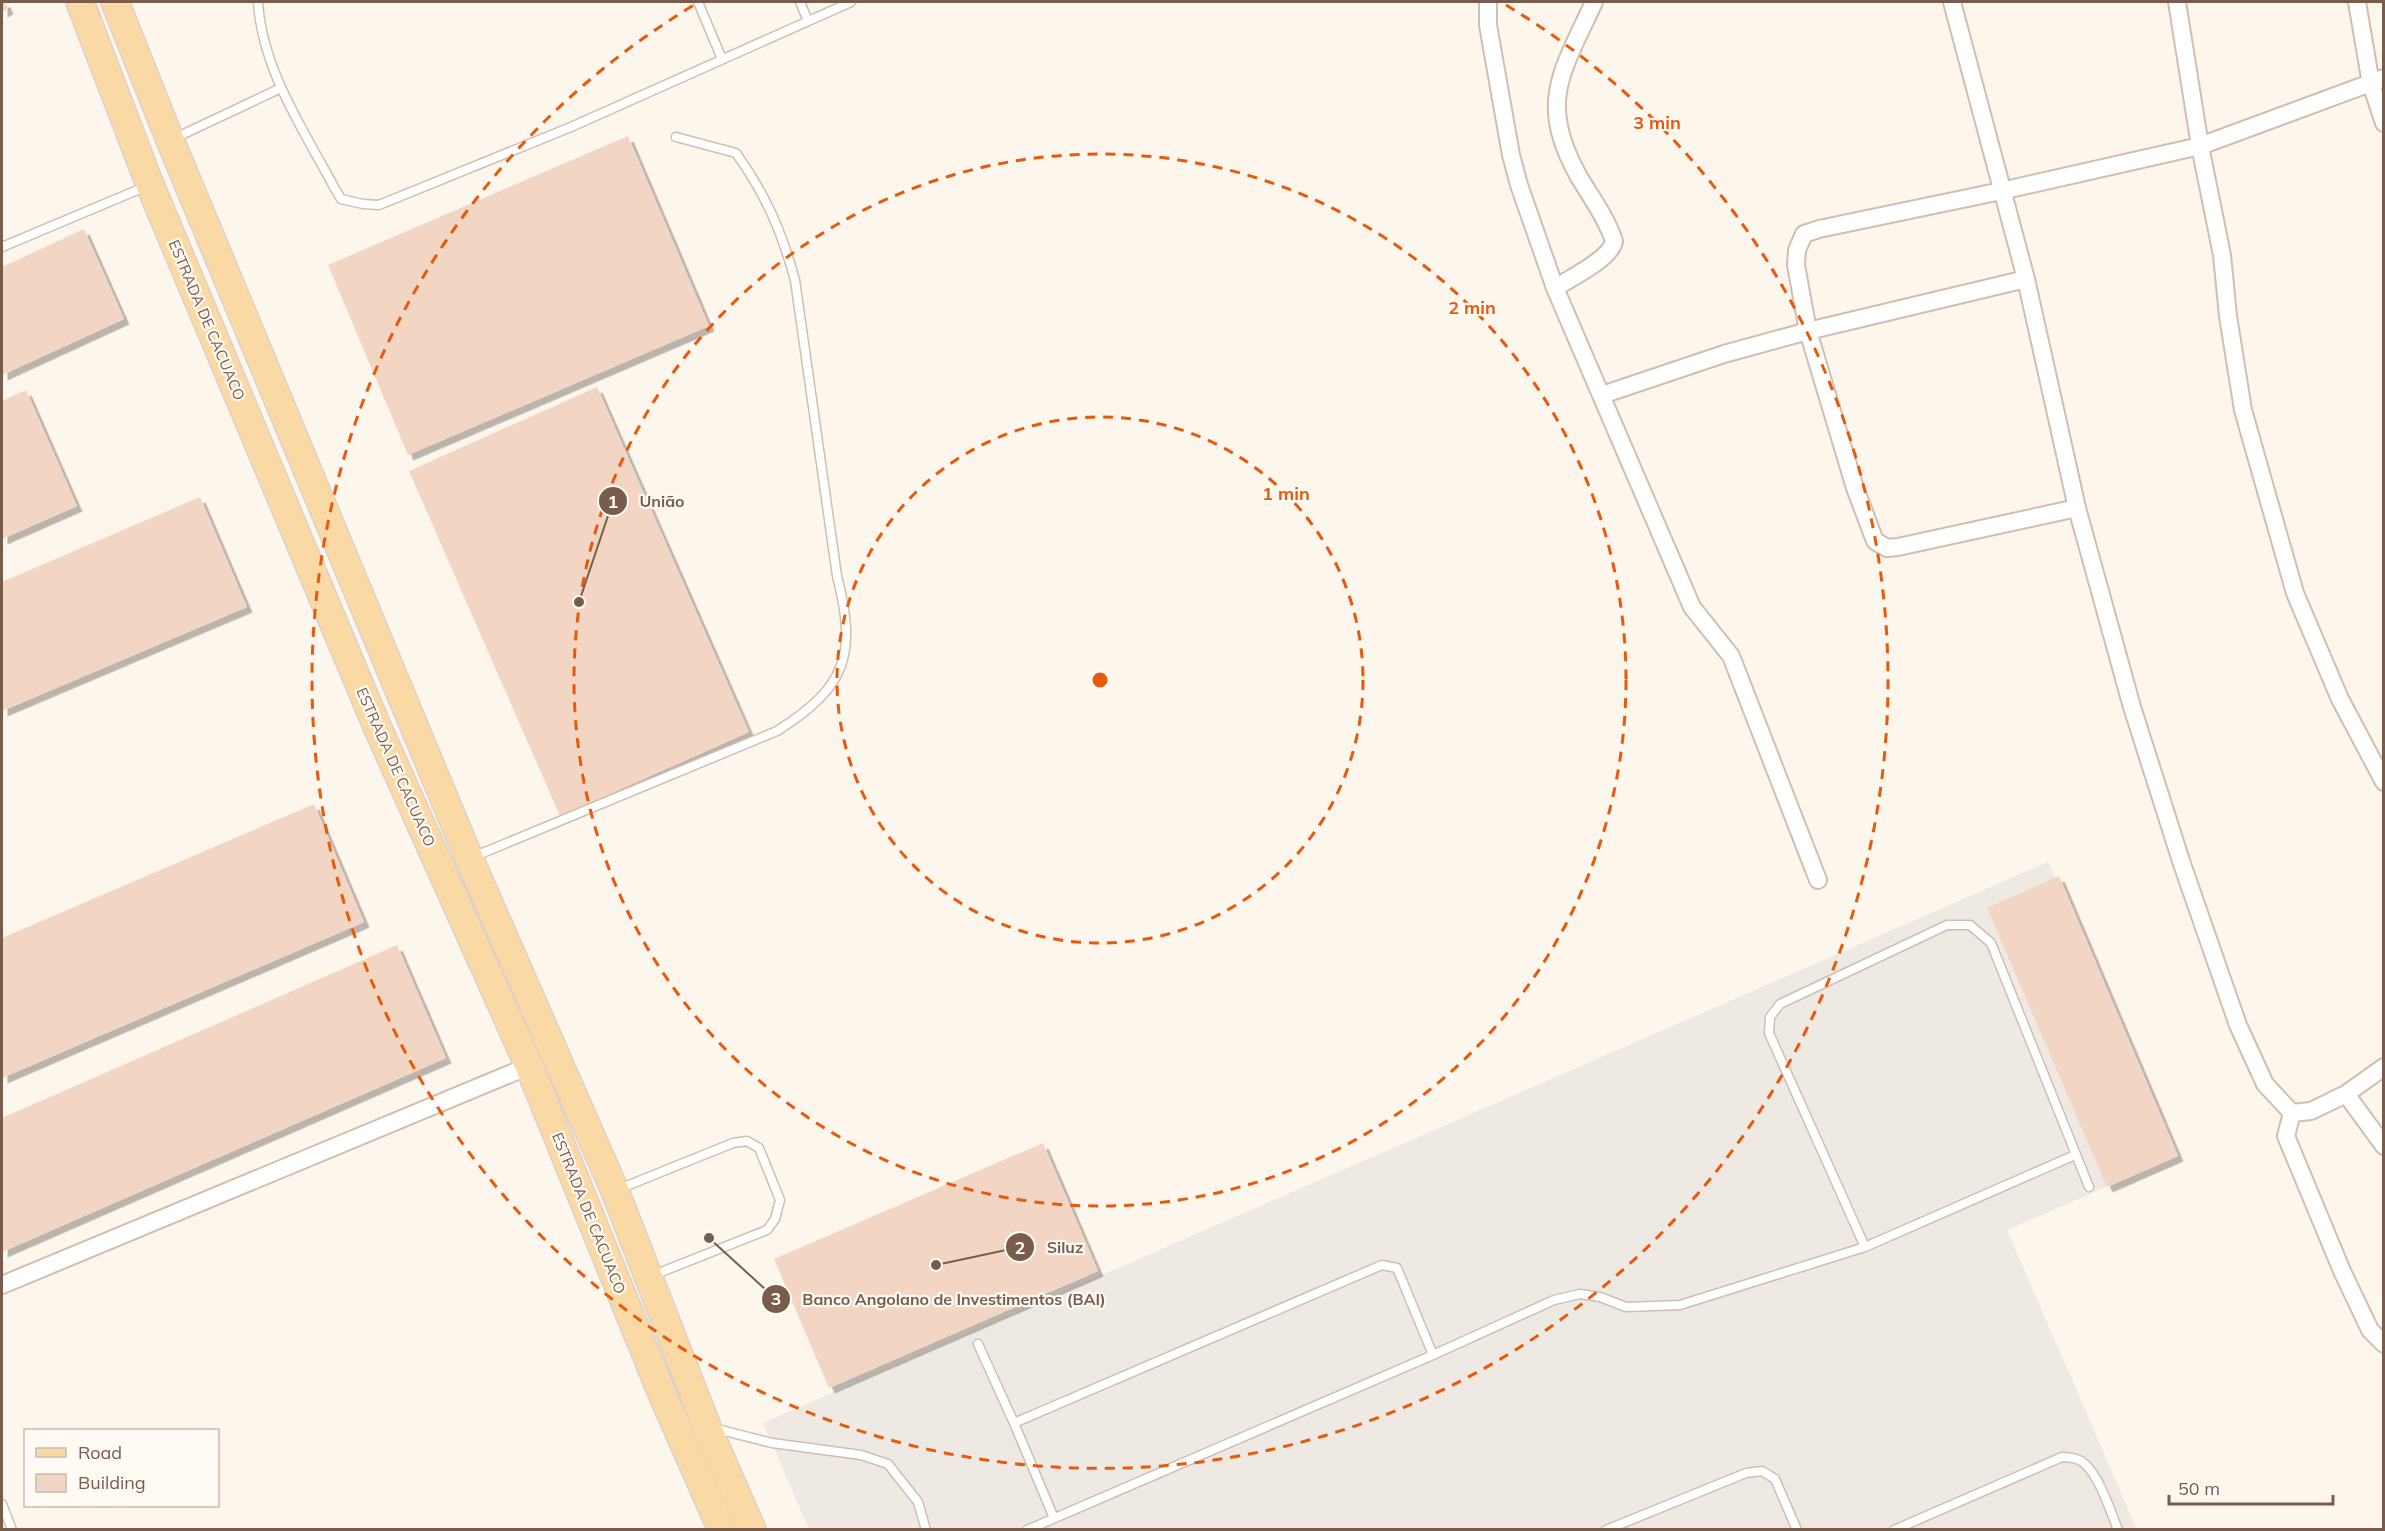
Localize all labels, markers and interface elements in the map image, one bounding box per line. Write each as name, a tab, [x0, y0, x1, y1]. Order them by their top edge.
text: 3 min	[1633, 111, 1681, 134]
street label: ESTRADA DE CACUACO	[165, 237, 249, 403]
text: 2 min	[1448, 296, 1496, 319]
text: 1 min	[1262, 482, 1310, 505]
callout: União	[598, 484, 697, 518]
text: 1	[608, 490, 618, 513]
text: União	[639, 491, 685, 511]
centre of rings	[1090, 670, 1110, 690]
street label: ESTRADA DE CACUACO	[352, 684, 440, 850]
street label: ESTRADA DE CACUACO	[548, 1130, 630, 1296]
callout: Siluz	[1005, 1230, 1095, 1264]
text: 2	[1015, 1236, 1025, 1259]
text: Siluz	[1047, 1237, 1083, 1257]
callout: Banco Angolano de Investimentos (BAI)	[761, 1282, 1118, 1316]
text: 3	[771, 1287, 781, 1310]
text: Banco Angolano de Investimentos (BAI)	[802, 1289, 1106, 1309]
legend	[24, 1429, 219, 1507]
text: Road	[78, 1441, 122, 1464]
scale bar	[2169, 1468, 2332, 1506]
text: Building	[78, 1471, 146, 1494]
text: 50 m	[2178, 1477, 2220, 1500]

